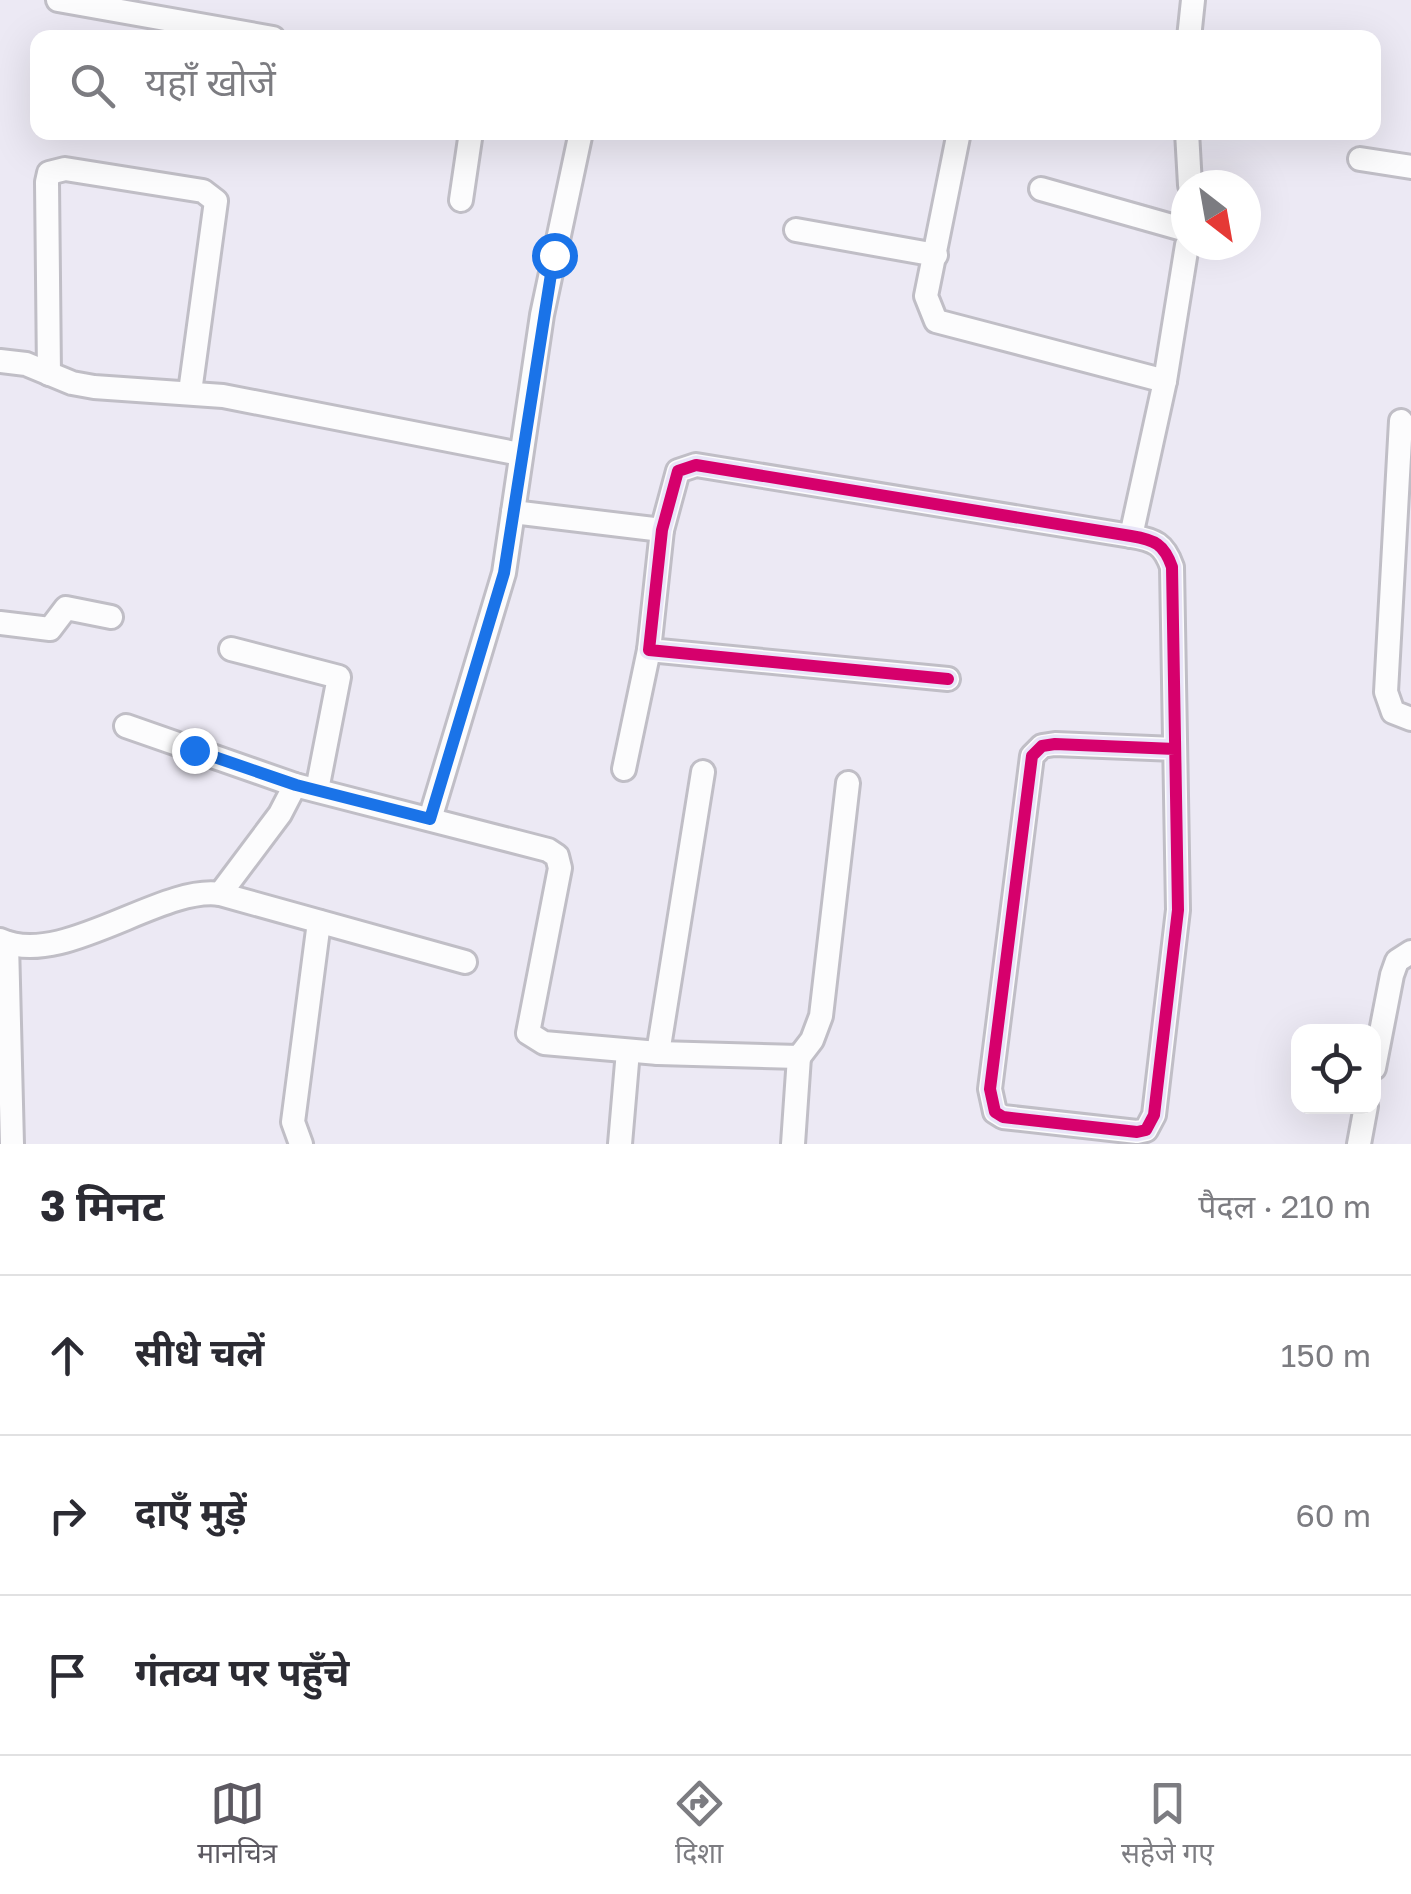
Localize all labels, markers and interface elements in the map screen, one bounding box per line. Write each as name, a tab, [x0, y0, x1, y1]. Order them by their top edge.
search box	[30, 30, 1381, 140]
icon: search	[65, 58, 120, 113]
text: यहाँ खोजें	[145, 59, 276, 104]
north arrow	[1171, 170, 1261, 260]
route start	[532, 233, 578, 279]
route end	[172, 728, 218, 774]
map controls	[1291, 1024, 1381, 1114]
button: locate	[1291, 1024, 1381, 1114]
text: 3 मिनट	[40, 1180, 164, 1230]
text: पैदल · 210 m	[1198, 1187, 1371, 1225]
icon: ahead	[40, 1328, 95, 1383]
text: सीधे चलें	[135, 1329, 264, 1374]
text: 150 m	[1281, 1336, 1371, 1374]
icon: right	[40, 1488, 95, 1543]
text: दाएँ मुड़ें	[135, 1489, 247, 1534]
text: 60 m	[1295, 1496, 1371, 1534]
icon: arrive	[40, 1648, 95, 1703]
text: गंतव्य पर पहुँचे	[135, 1649, 349, 1694]
tab: मानचित्र	[197, 1776, 277, 1874]
tab: दिशा	[672, 1776, 727, 1874]
tab: सहेजे गए	[1121, 1776, 1214, 1874]

